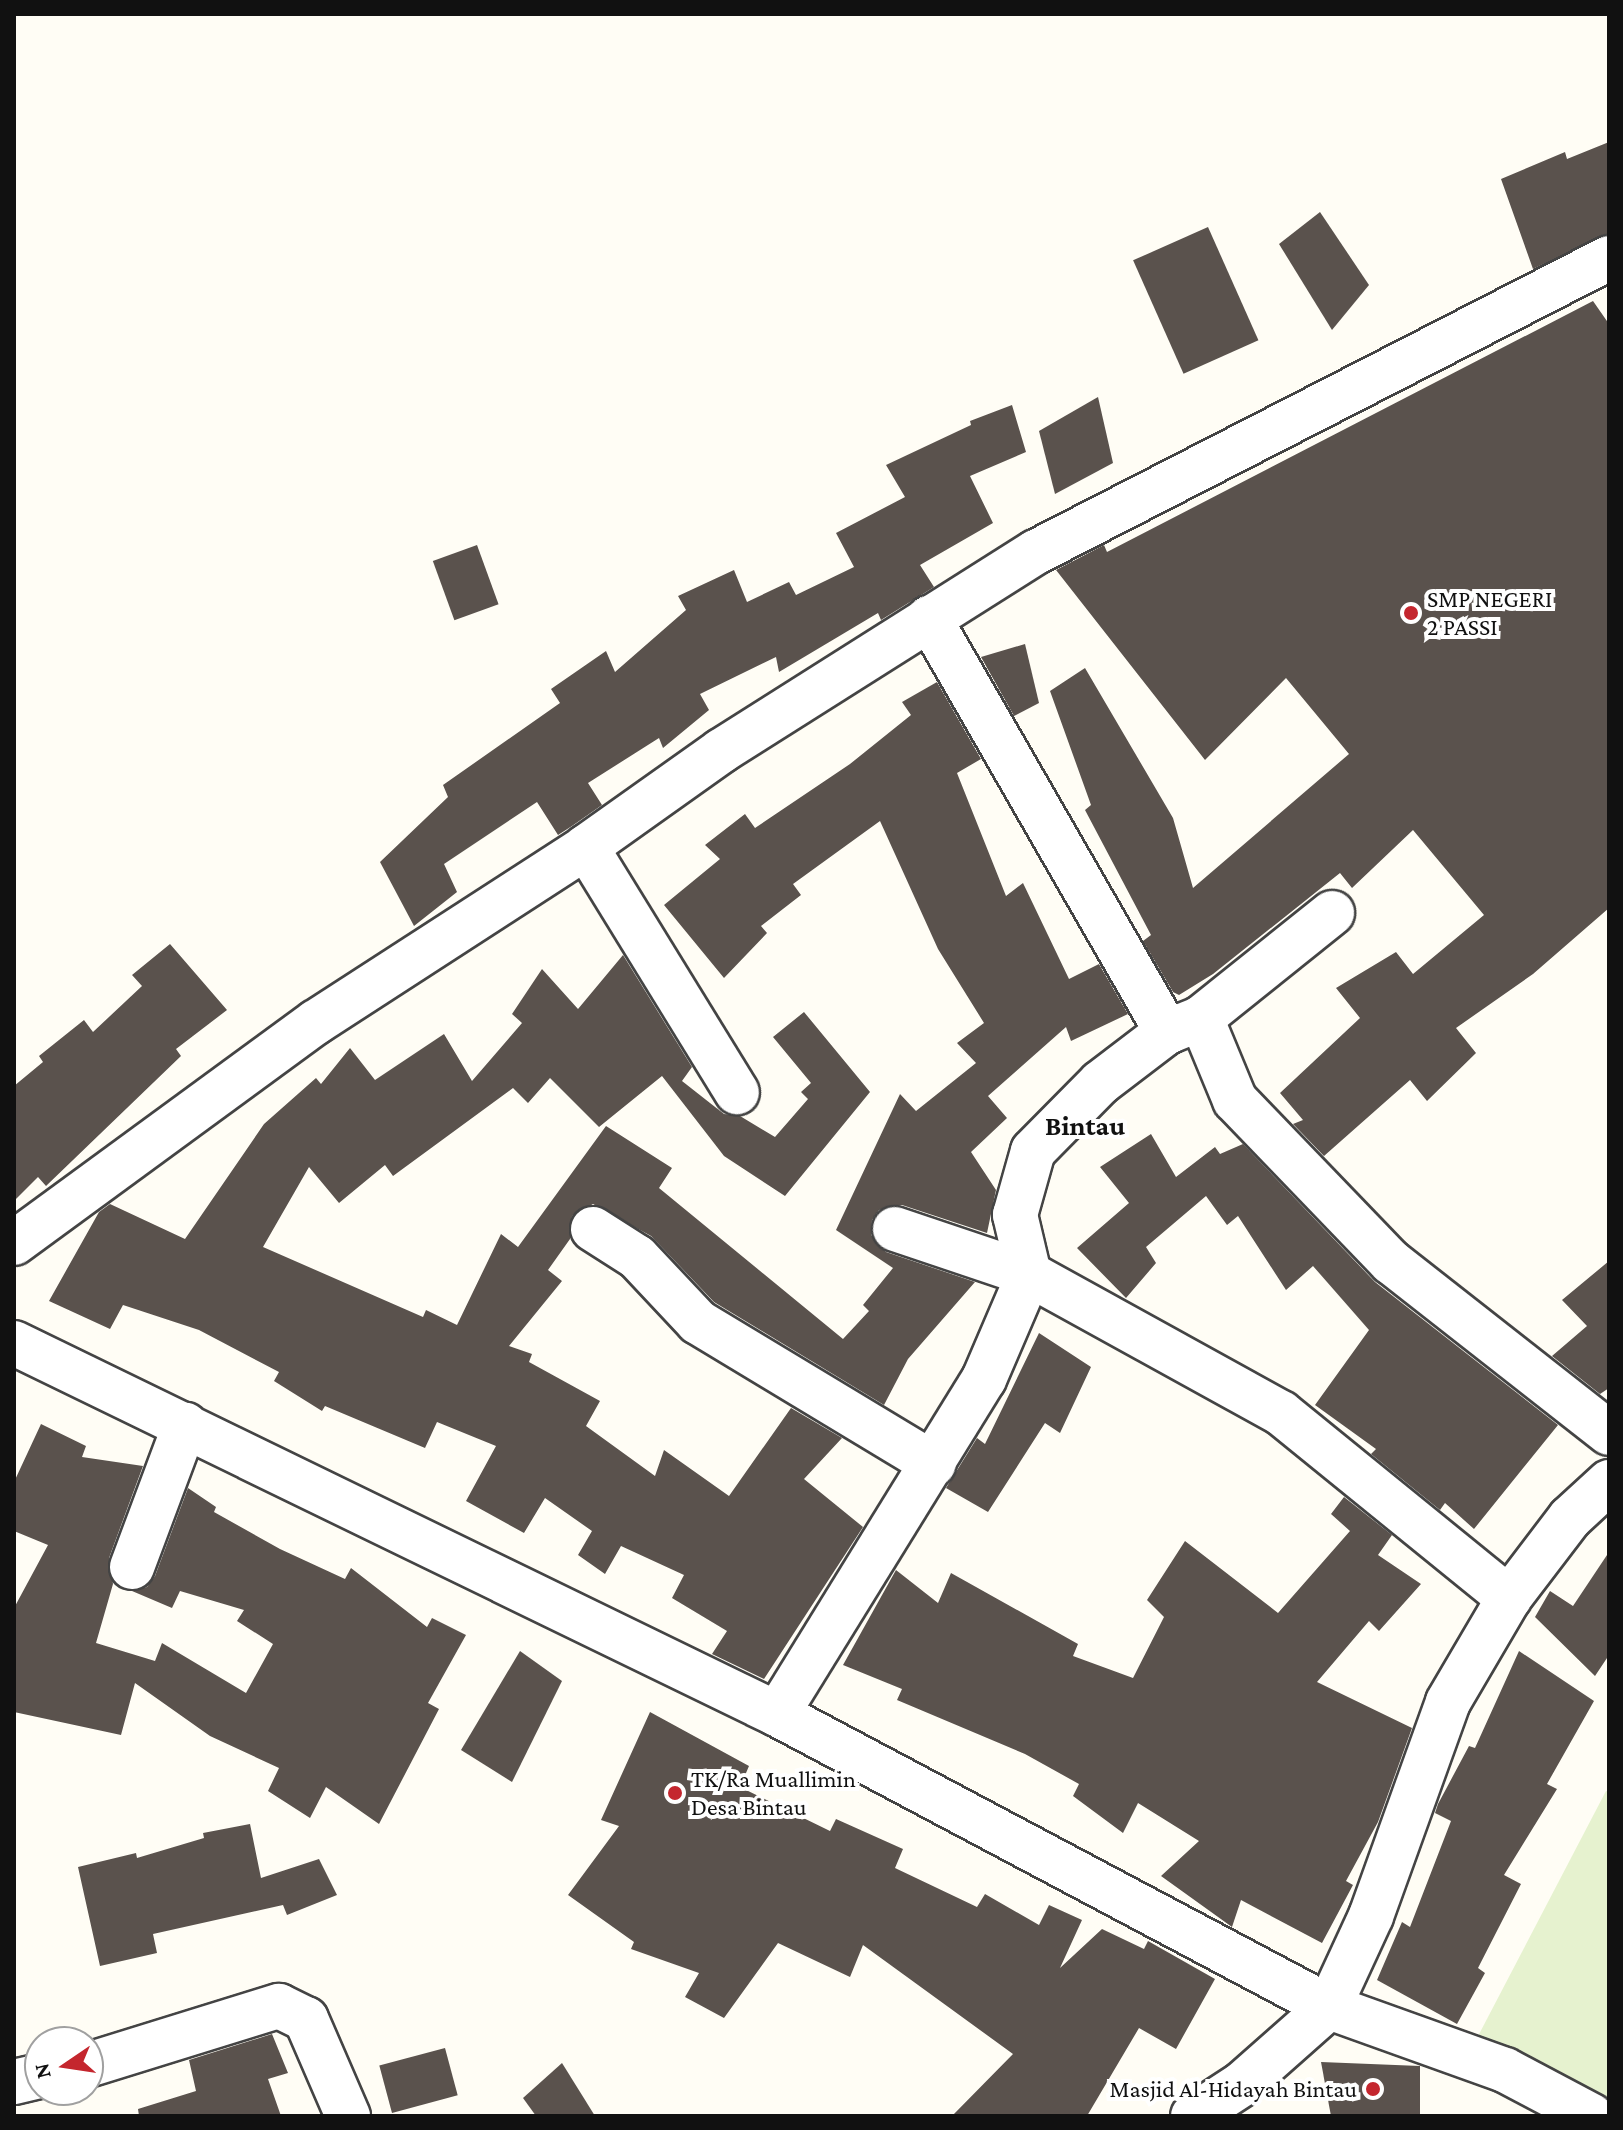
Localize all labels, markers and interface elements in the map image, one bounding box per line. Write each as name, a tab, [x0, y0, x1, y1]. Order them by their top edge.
place label: SMP NEGERI 2 PASSI	[1427, 585, 1552, 641]
marker: SMP NEGERI 2 PASSI	[1402, 604, 1420, 622]
district label: Bintau	[1045, 1109, 1125, 1143]
place label: TK/Ra Muallimin Desa Bintau	[691, 1765, 856, 1821]
marker: TK/Ra Muallimin Desa Bintau	[666, 1784, 684, 1802]
north arrow	[24, 2026, 104, 2106]
text: N	[28, 2061, 56, 2081]
place label: Masjid Al-Hidayah Bintau	[1110, 2075, 1357, 2103]
marker: Masjid Al-Hidayah Bintau	[1364, 2080, 1382, 2098]

